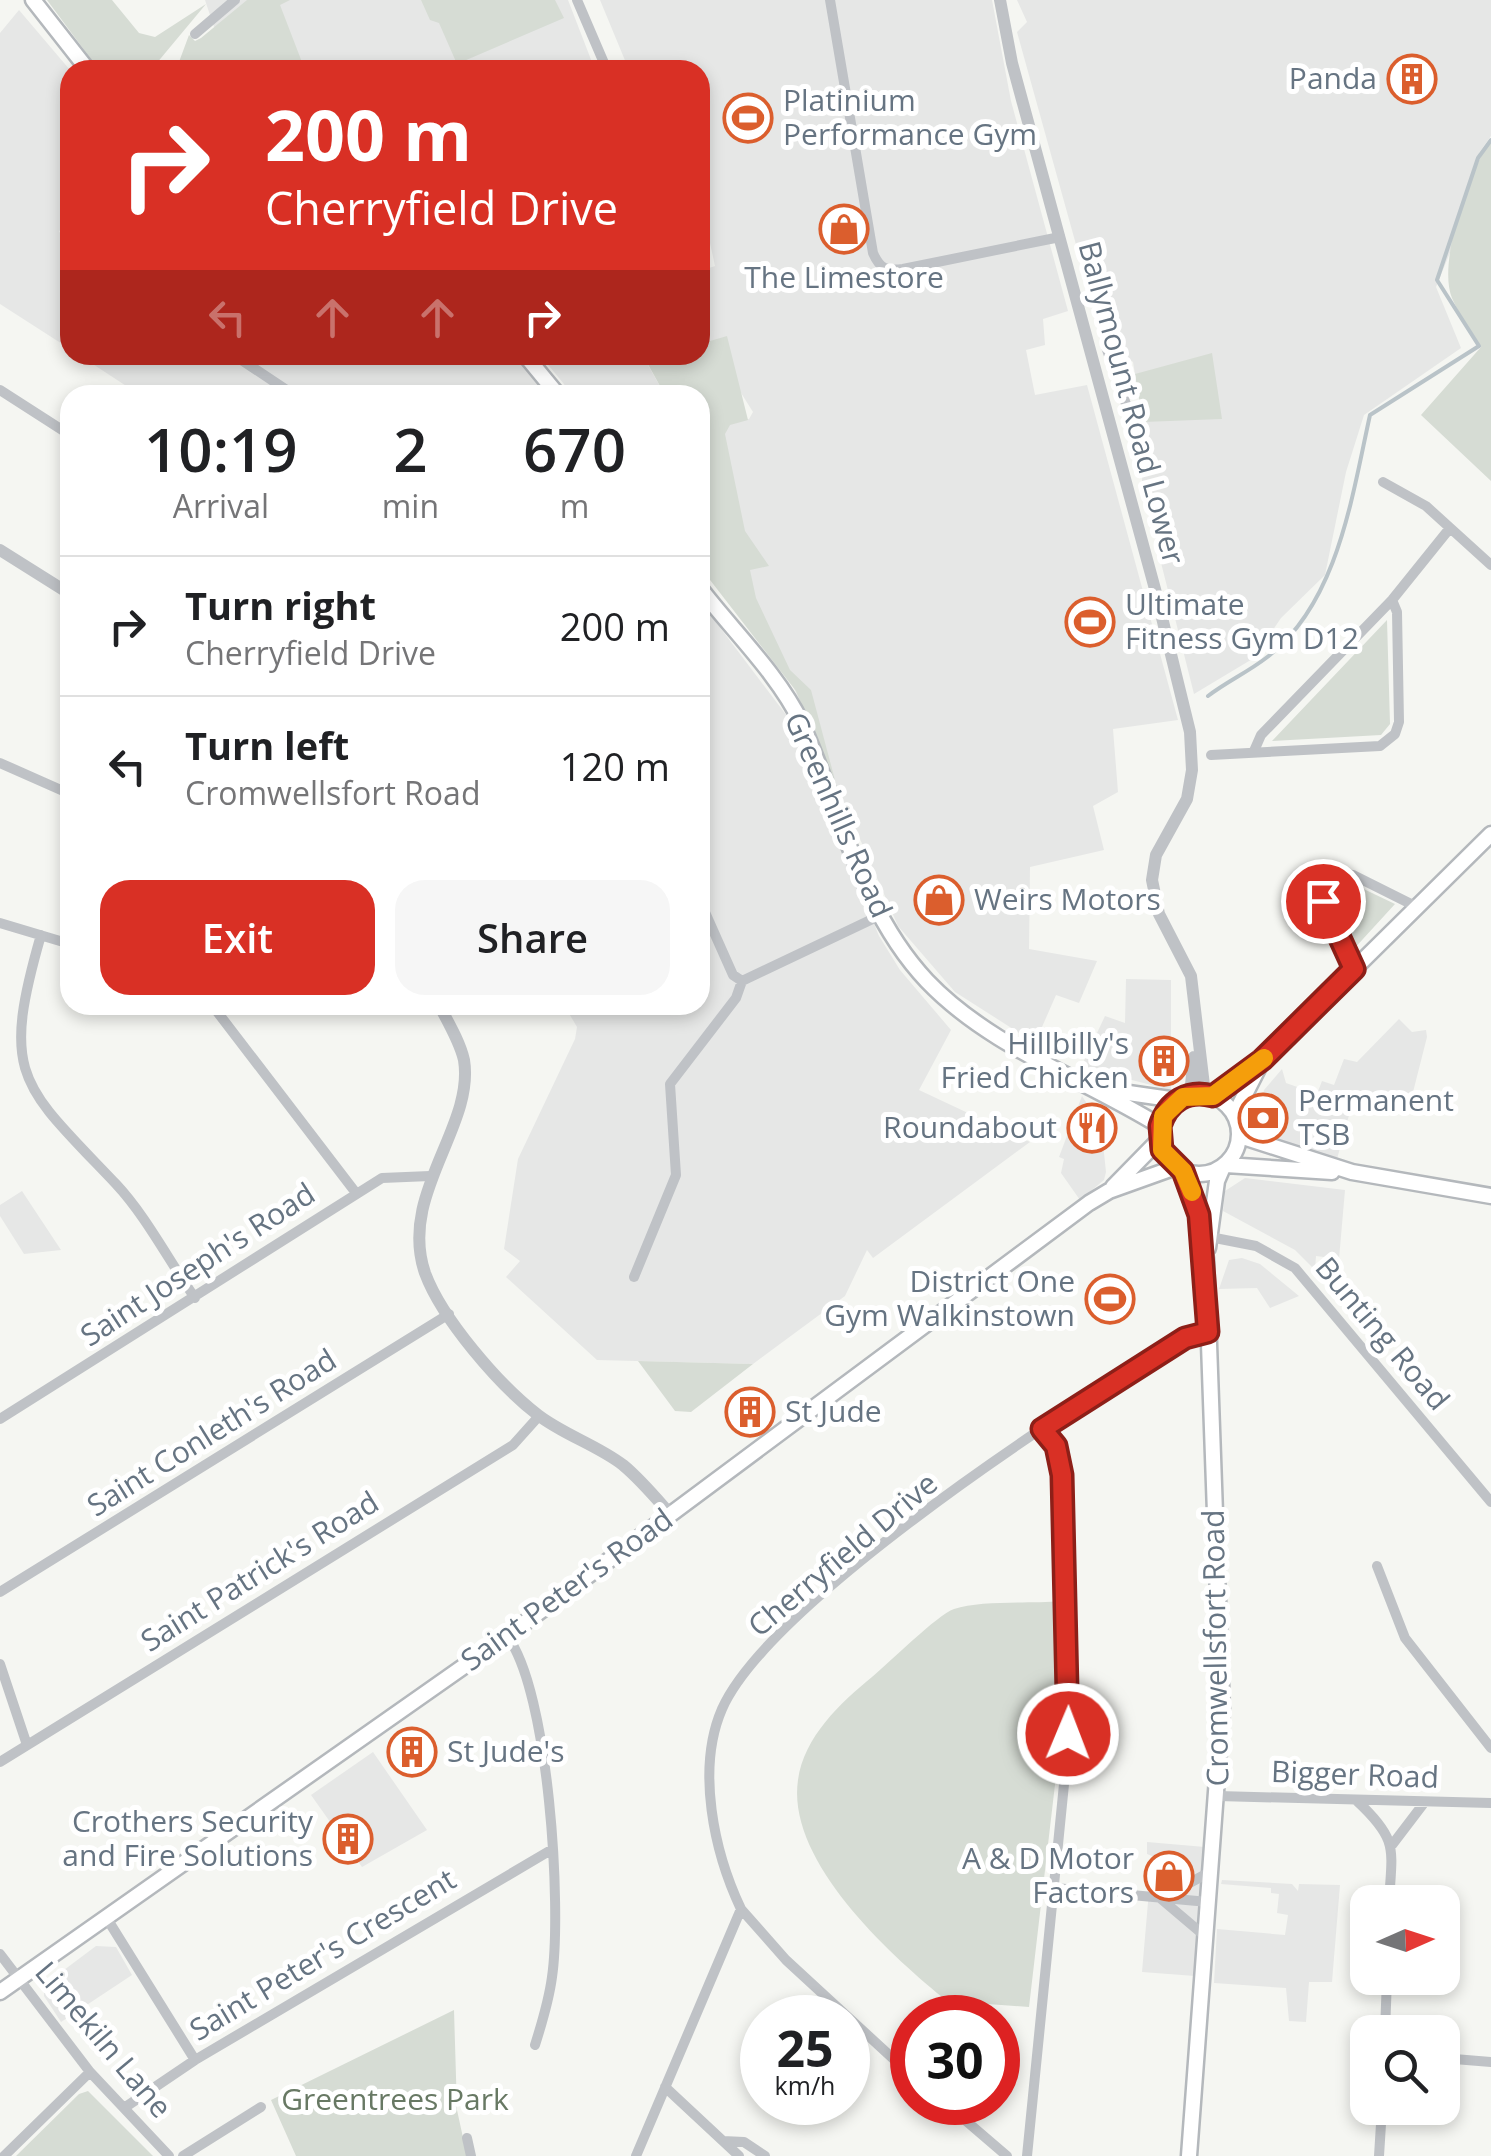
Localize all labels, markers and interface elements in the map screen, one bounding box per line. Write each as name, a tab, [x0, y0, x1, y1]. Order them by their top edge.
building icon: Panda	[1386, 53, 1438, 105]
place label: Panda	[1289, 57, 1377, 98]
place label: Platinium Performance Gym	[783, 79, 1037, 154]
text: 200 m	[265, 86, 472, 182]
sports icon: Platinium Performance Gym	[722, 92, 774, 144]
icon: right	[100, 100, 230, 230]
text: Cherryfield Drive	[265, 177, 618, 238]
shop icon: The Limestore	[818, 203, 870, 255]
street label: Ballymount Road Lower	[1070, 237, 1195, 569]
place label: The Limestore	[744, 256, 944, 297]
icon: left	[200, 290, 255, 345]
icon: ahead	[305, 290, 360, 345]
icon: ahead	[410, 290, 465, 345]
icon: right	[515, 290, 570, 345]
text: 10:19	[144, 408, 298, 490]
text: 2	[393, 408, 428, 490]
text: 670	[523, 408, 626, 490]
text: Arrival	[173, 484, 269, 527]
text: min	[382, 484, 439, 527]
text: m	[560, 484, 589, 527]
text: Turn right	[185, 579, 376, 631]
place label: Ultimate Fitness Gym D12	[1125, 583, 1359, 658]
sports icon: Ultimate Fitness Gym D12	[1064, 596, 1116, 648]
icon: right	[100, 599, 155, 654]
text: 200 m	[560, 600, 670, 652]
text: Cherryfield Drive	[185, 631, 436, 674]
street label: Greenhills Road	[776, 705, 903, 924]
text: Turn left	[185, 719, 349, 771]
icon: left	[100, 739, 155, 794]
text: 120 m	[560, 740, 670, 792]
text: Cromwellsfort Road	[185, 771, 480, 814]
pin	[1281, 859, 1366, 944]
shop icon: Weirs Motors	[913, 874, 965, 926]
icon: arrive	[1296, 874, 1351, 929]
place label: Weirs Motors	[974, 878, 1161, 919]
button: Exit	[100, 880, 375, 995]
button: Share	[395, 880, 670, 995]
place label: Hillbilly's Fried Chicken	[940, 1022, 1129, 1097]
building icon: Hillbilly's Fried Chicken	[1138, 1035, 1190, 1087]
place label: Permanent TSB	[1298, 1079, 1454, 1154]
bank icon: Permanent TSB	[1237, 1092, 1289, 1144]
restaurant icon: Roundabout	[1066, 1102, 1118, 1154]
place label: Roundabout	[883, 1106, 1057, 1147]
street label: Saint Joseph's Road	[72, 1173, 322, 1355]
street label: Bunting Road	[1307, 1248, 1459, 1418]
place label: District One Gym Walkinstown	[824, 1260, 1075, 1335]
sports icon: District One Gym Walkinstown	[1084, 1273, 1136, 1325]
street label: Saint Conleth's Road	[79, 1338, 344, 1525]
building icon: St Jude	[724, 1386, 776, 1438]
place label: St Jude	[785, 1390, 882, 1431]
street label: Cherryfield Drive	[739, 1463, 945, 1645]
street label: Saint Patrick's Road	[132, 1481, 386, 1661]
street label: Saint Peter's Road	[452, 1498, 680, 1680]
street label: Cromwellsfort Road	[1192, 1509, 1237, 1787]
position arrow	[1016, 1682, 1120, 1786]
building icon: St Jude's	[386, 1726, 438, 1778]
place label: St Jude's	[447, 1730, 564, 1771]
street label: Bigger Road	[1270, 1750, 1440, 1797]
place label: Crothers Security and Fire Solutions	[62, 1800, 314, 1875]
building icon: Crothers Security and Fire Solutions	[322, 1813, 374, 1865]
place label: A & D Motor Factors	[962, 1837, 1134, 1912]
shop icon: A & D Motor Factors	[1143, 1850, 1195, 1902]
street label: Saint Peter's Crescent	[182, 1858, 463, 2049]
north arrow	[1350, 1885, 1460, 1995]
map controls	[1350, 1885, 1460, 2125]
street label: Limekiln Lane	[27, 1952, 182, 2126]
speed limit sign: 30	[890, 1995, 1020, 2125]
text: 25	[776, 2014, 834, 2082]
button: search	[1350, 2015, 1460, 2125]
text: km/h	[775, 2068, 835, 2102]
park label: Greentrees Park	[281, 2078, 509, 2119]

